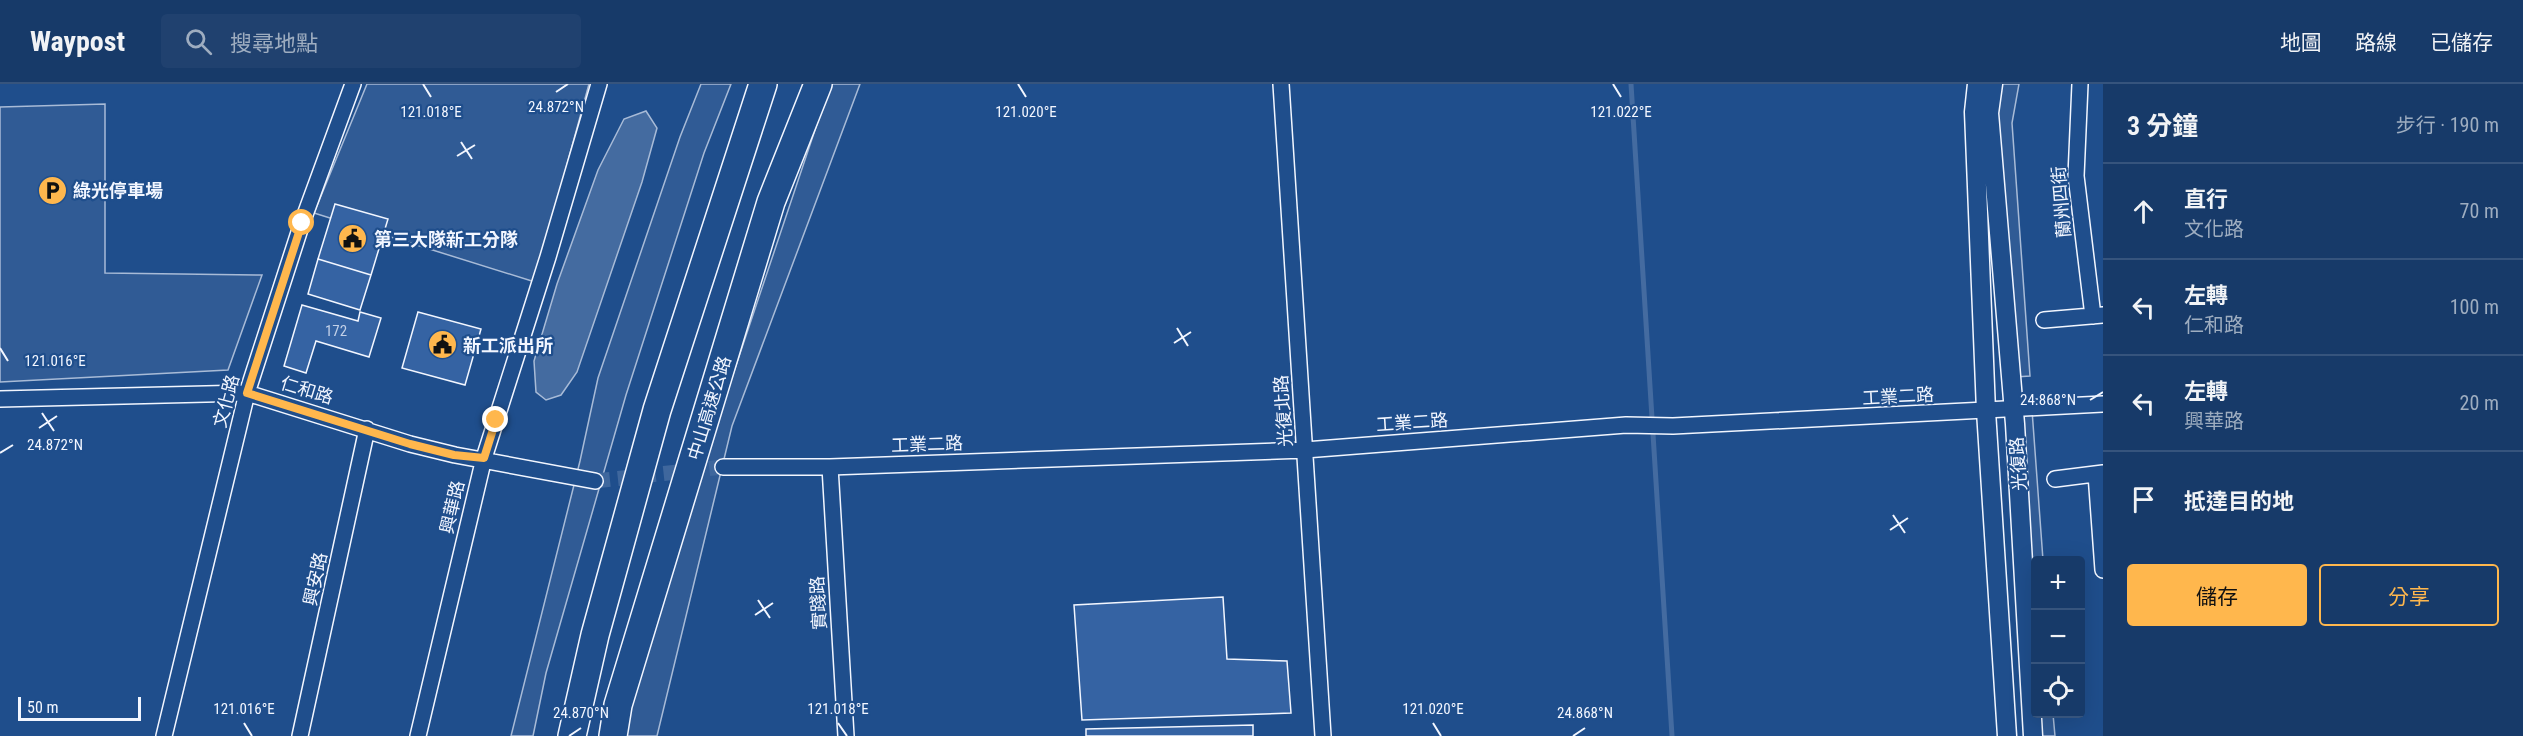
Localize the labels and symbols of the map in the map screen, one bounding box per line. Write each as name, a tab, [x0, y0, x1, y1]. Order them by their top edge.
text: 24.872°N	[528, 98, 584, 116]
text: 121.018°E	[400, 103, 462, 121]
text: 121.020°E	[995, 103, 1057, 121]
text: 121.022°E	[1590, 103, 1652, 121]
street label: 蘭州四街	[2047, 165, 2075, 239]
parking icon: 綠光停車場	[36, 174, 68, 206]
place label: 綠光停車場	[73, 180, 163, 201]
route start	[288, 209, 314, 235]
public building icon: 第三大隊新工分隊	[337, 223, 369, 255]
place label: 第三大隊新工分隊	[374, 229, 518, 250]
house number: 172	[325, 322, 347, 340]
public building icon: 新工派出所	[426, 329, 458, 361]
place label: 新工派出所	[463, 335, 553, 356]
text: 121.016°E	[24, 352, 86, 370]
street label: 中山高速公路	[683, 353, 735, 463]
street label: 文化路	[209, 372, 243, 430]
street label: 仁和路	[278, 372, 336, 408]
street label: 光復北路	[1270, 374, 1296, 448]
street label: 工業二路	[1861, 384, 1935, 408]
text: 24.868°N	[2020, 391, 2076, 409]
route end	[482, 406, 508, 432]
street label: 工業二路	[1375, 409, 1449, 435]
street label: 工業二路	[891, 432, 963, 456]
text: 24.872°N	[27, 436, 83, 454]
street label: 光復路	[2006, 436, 2030, 492]
street label: 興華路	[436, 478, 468, 536]
street label: 興安路	[299, 550, 331, 608]
street label: 實踐路	[806, 575, 830, 631]
scale bar	[18, 694, 141, 722]
text: 121.016°E	[213, 700, 275, 718]
text: 121.018°E	[807, 700, 869, 718]
text: 121.020°E	[1402, 700, 1464, 718]
text: 24.870°N	[553, 704, 609, 722]
text: 24.868°N	[1557, 704, 1613, 722]

